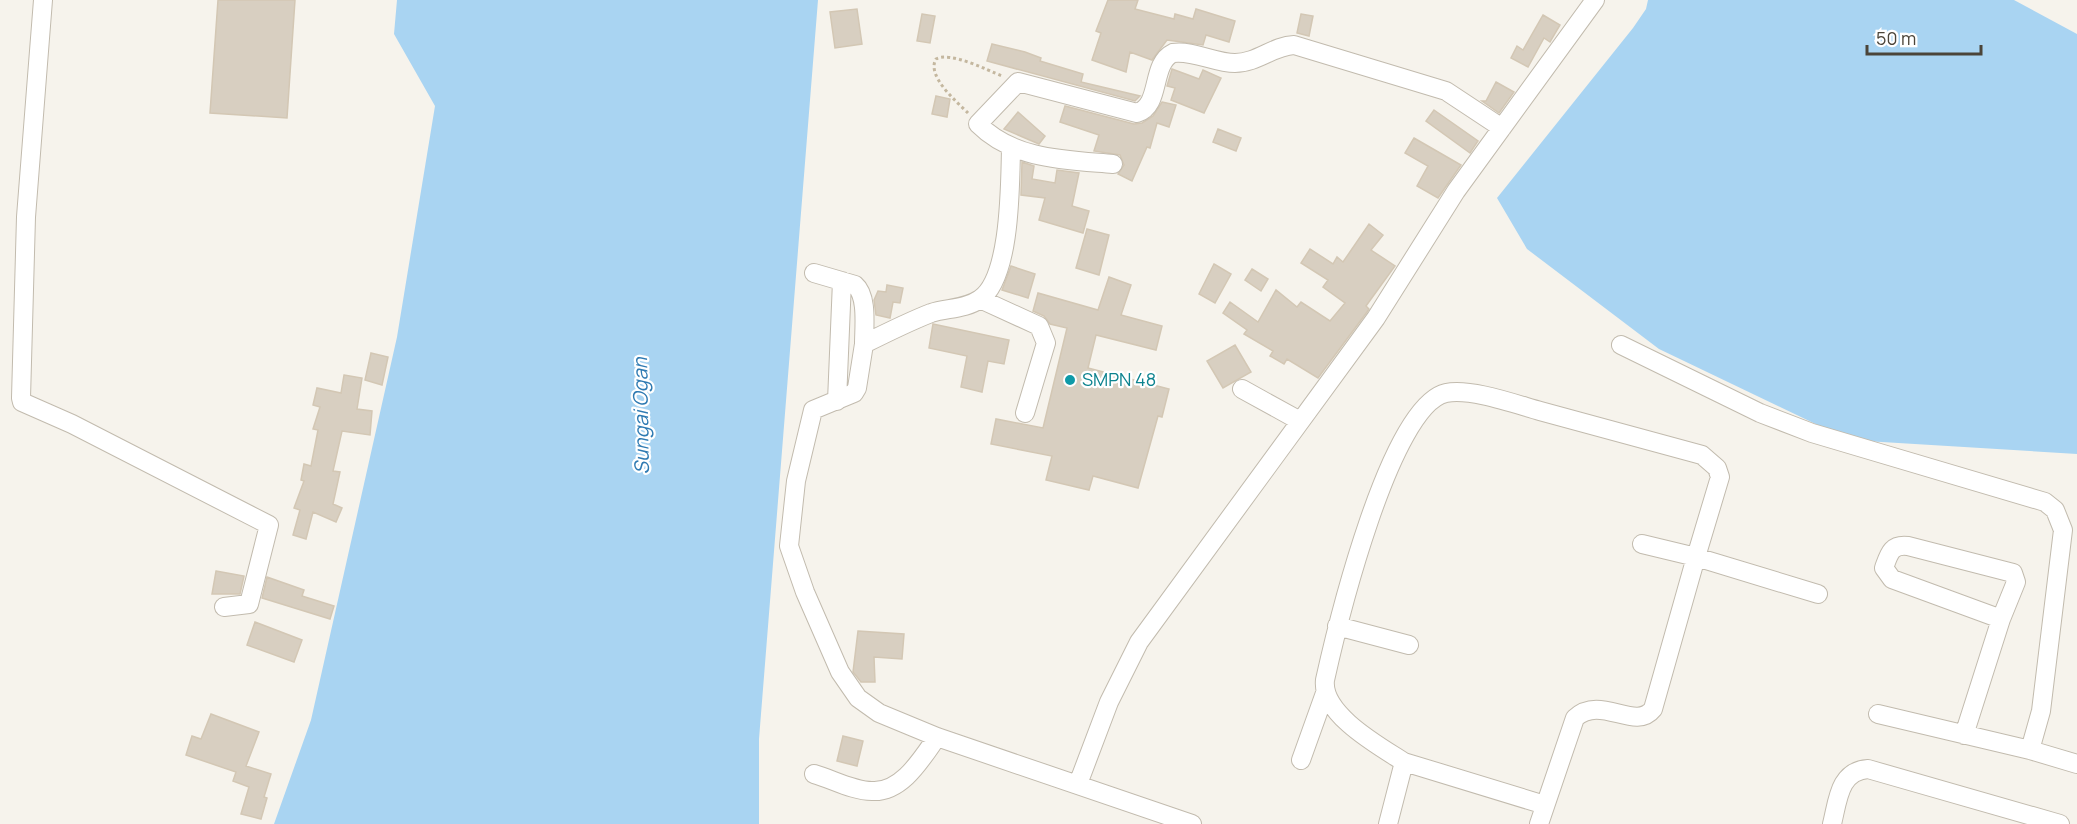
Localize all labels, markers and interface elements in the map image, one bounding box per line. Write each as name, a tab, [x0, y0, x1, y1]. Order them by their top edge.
scale bar	[1867, 18, 1981, 56]
text: 50 m	[1876, 26, 1916, 50]
water label: Sungai Ogan	[626, 356, 655, 475]
place label: SMPN 48	[1082, 367, 1156, 391]
marker: SMPN 48	[1063, 373, 1077, 387]

